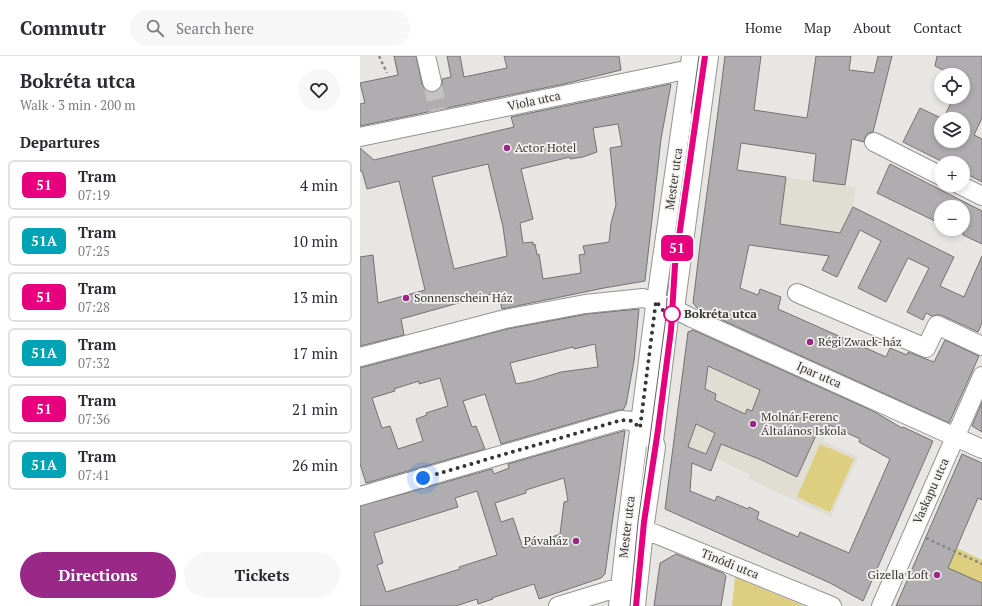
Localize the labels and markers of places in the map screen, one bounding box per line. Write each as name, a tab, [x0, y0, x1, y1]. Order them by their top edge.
place label: Actor Hotel	[515, 140, 577, 155]
marker: Actor Hotel	[502, 143, 512, 153]
place label: Sonnenschein Ház	[414, 290, 513, 305]
marker: Sonnenschein Ház	[401, 293, 411, 303]
marker: Bokréta utca	[663, 305, 681, 323]
place label: Bokréta utca	[684, 306, 757, 321]
place label: Régi Zwack-ház	[818, 334, 902, 349]
marker: Régi Zwack-ház	[805, 337, 815, 347]
place label: Molnár Ferenc Általános Iskola	[761, 409, 847, 438]
marker: Molnár Ferenc Általános Iskola	[748, 419, 758, 429]
place label: Pávaház	[524, 533, 568, 548]
marker: Pávaház	[571, 536, 581, 546]
place label: Gizella Loft	[868, 567, 930, 582]
marker: Gizella Loft	[932, 570, 942, 580]

